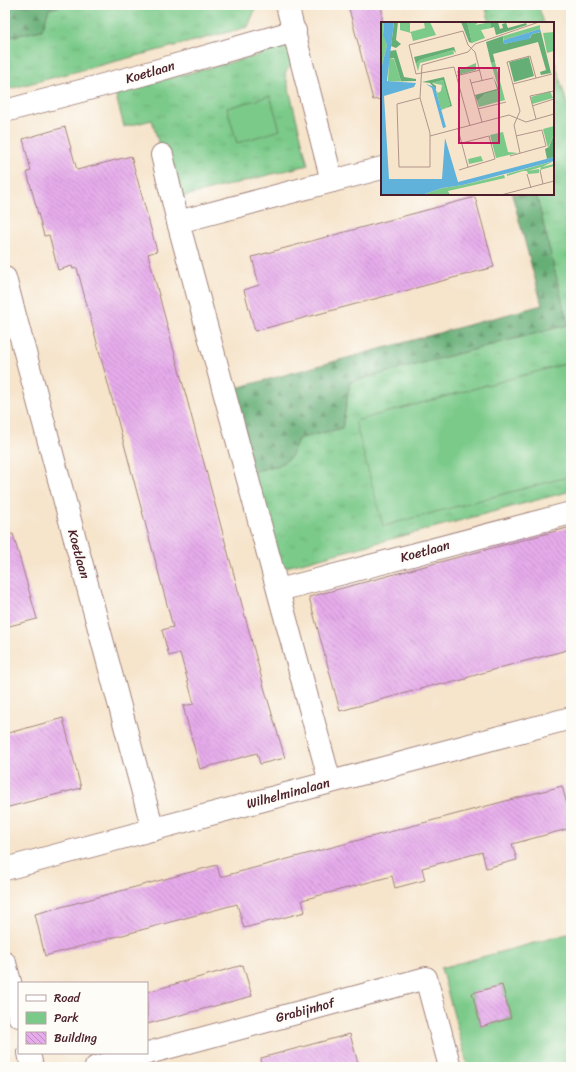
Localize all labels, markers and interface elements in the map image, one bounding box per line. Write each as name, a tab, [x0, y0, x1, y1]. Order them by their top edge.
inset map	[381, 22, 554, 195]
street label: Koetlaan	[122, 54, 178, 90]
street label: Koetlaan	[61, 527, 97, 581]
street label: Koetlaan	[398, 533, 452, 569]
street label: Wilhelminalaan	[244, 771, 332, 815]
legend	[18, 982, 148, 1054]
text: Road	[54, 987, 81, 1009]
street label: Grabijnhof	[273, 991, 338, 1029]
text: Park	[54, 1007, 79, 1029]
text: Building	[54, 1027, 97, 1049]

